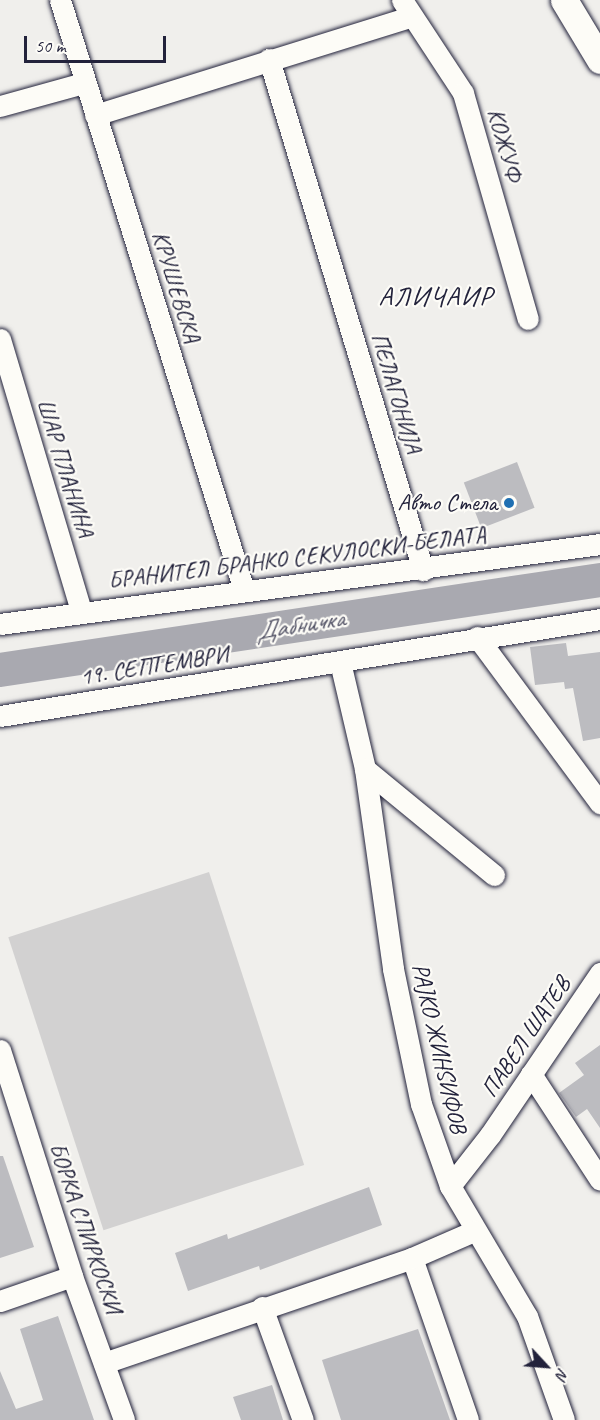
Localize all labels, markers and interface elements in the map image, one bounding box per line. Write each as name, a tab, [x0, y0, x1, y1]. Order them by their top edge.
scale bar	[27, 24, 170, 62]
text: 50 m	[35, 35, 66, 57]
street label: КОЖУФ	[481, 105, 529, 185]
street label: КРУШЕВСКА	[145, 228, 207, 346]
district label: АЛИЧАИР	[379, 281, 493, 313]
street label: ПЕЛАГОНИЈА	[364, 329, 428, 457]
street label: ШАР ПЛАНИНА	[30, 396, 100, 540]
place label: Авто Стела	[400, 489, 497, 517]
marker: Авто Стела	[502, 496, 516, 510]
street label: БРАНИТЕЛ БРАНКО СЕКУЛОСКИ-БЕЛАТА	[106, 520, 488, 596]
water label: Дабничка	[254, 603, 346, 647]
street label: 19. СЕПТЕМВРИ	[78, 640, 230, 692]
street label: РАЈКО ЖИНЅИФОВ	[405, 960, 473, 1136]
street label: ПАВЕЛ ШАТЕВ	[475, 971, 577, 1103]
street label: БОРКА СПИРКОСКИ	[42, 1139, 128, 1317]
north arrow	[516, 1336, 576, 1396]
text: N	[551, 1365, 573, 1383]

